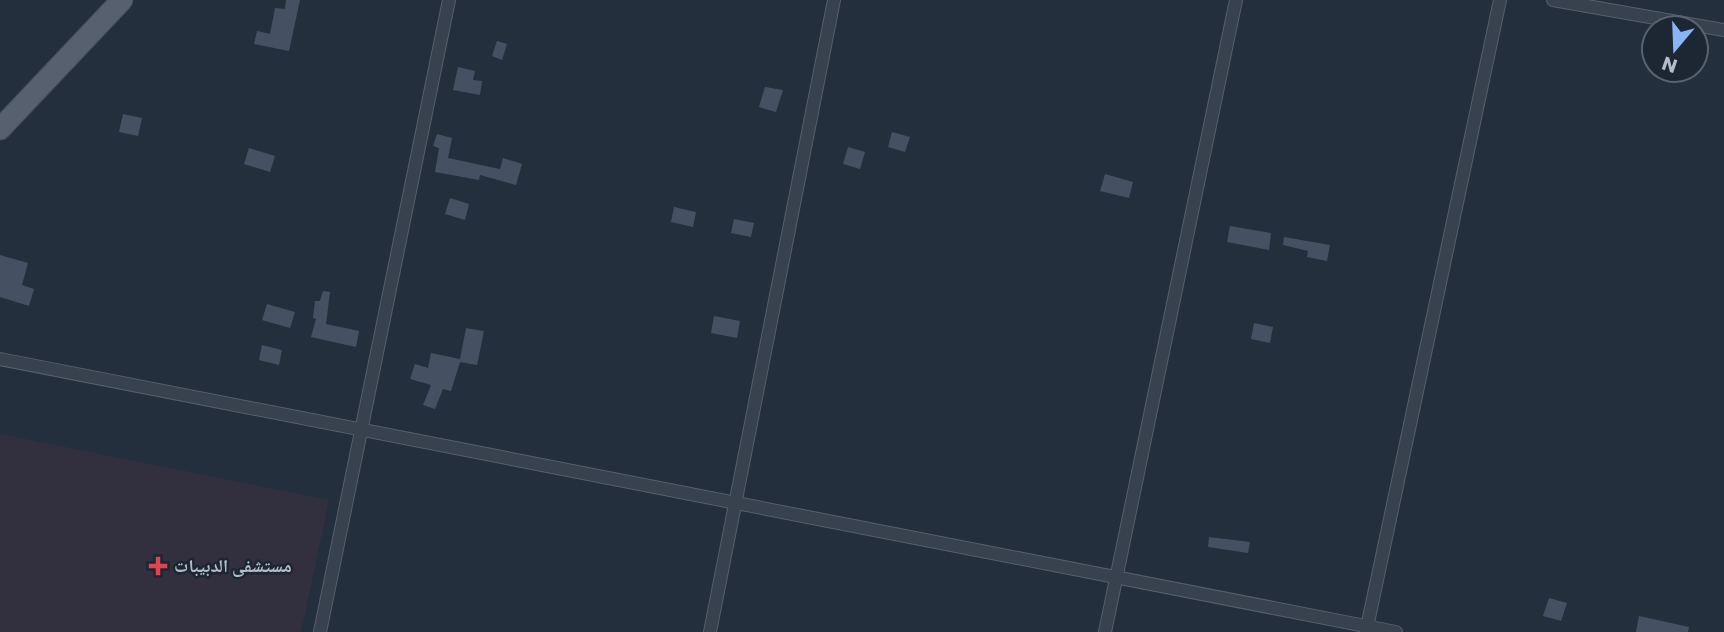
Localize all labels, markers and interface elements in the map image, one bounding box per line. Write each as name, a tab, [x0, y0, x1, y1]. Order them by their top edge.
north arrow	[1640, 14, 1710, 84]
text: N	[1658, 50, 1681, 80]
place label: مستشفى الدبيبات	[174, 553, 292, 578]
marker: مستشفى الدبيبات	[148, 556, 168, 576]

